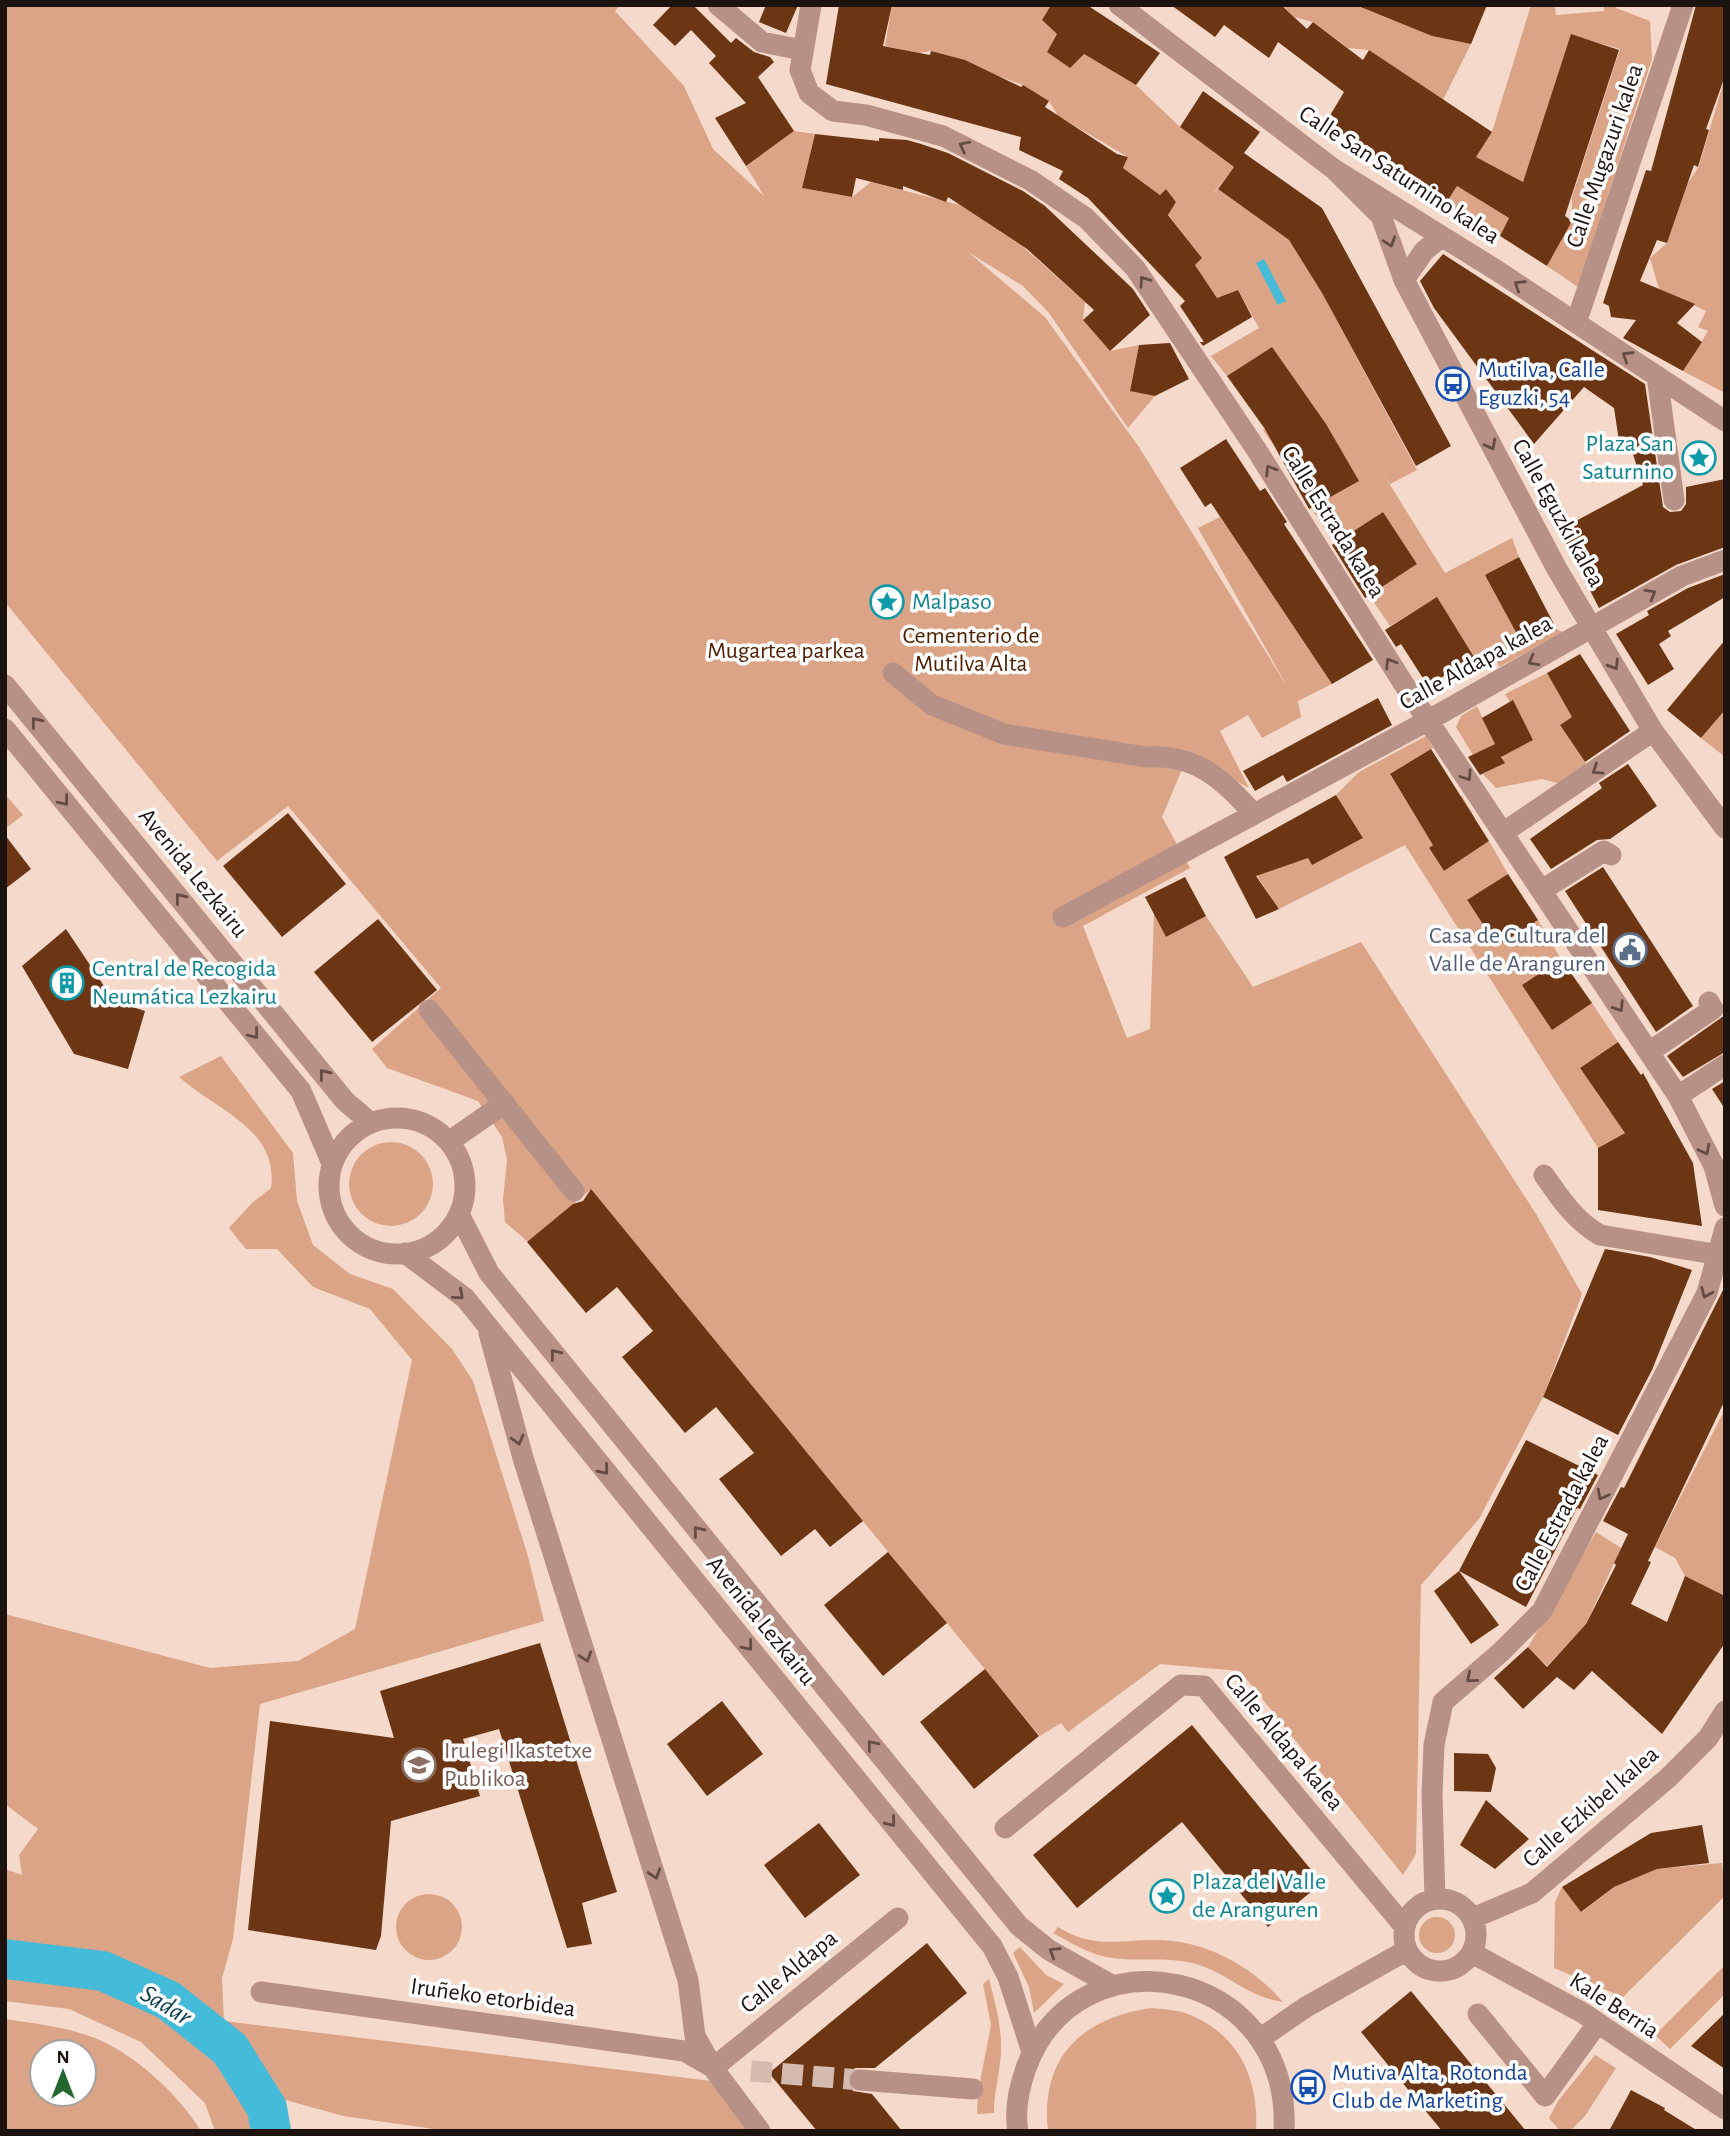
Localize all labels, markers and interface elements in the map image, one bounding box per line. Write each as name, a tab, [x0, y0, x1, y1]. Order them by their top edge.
street label: Calle Mugazuri kalea	[1562, 61, 1648, 251]
street label: Calle San Saturnino kalea	[1294, 101, 1504, 249]
one-way arrow	[959, 141, 971, 155]
one-way arrow	[1382, 235, 1396, 247]
one-way arrow	[1140, 276, 1152, 289]
one-way arrow	[1514, 281, 1527, 293]
one-way arrow	[1622, 352, 1635, 364]
place label: Mutilva, Calle Eguzki, 54	[1478, 358, 1605, 410]
bus stop icon: Mutilva, Calle Eguzki, 54	[1434, 365, 1472, 403]
place label: Plaza San Saturnino	[1582, 432, 1674, 484]
street label: Calle Eguzki kalea	[1507, 435, 1609, 591]
one-way arrow	[1483, 438, 1497, 450]
place icon: Plaza San Saturnino	[1680, 439, 1718, 477]
street label: Calle Estrada kalea	[1277, 442, 1389, 602]
one-way arrow	[1265, 465, 1278, 478]
place icon: Malpaso	[868, 583, 906, 621]
one-way arrow	[1644, 589, 1657, 602]
place label: Malpaso	[912, 590, 992, 614]
street label: Calle Aldapa kalea	[1396, 611, 1556, 715]
park label: Cementerio de Mutilva Alta	[903, 624, 1039, 676]
park label: Mugartea parkea	[707, 639, 865, 663]
one-way arrow	[1527, 653, 1540, 667]
one-way arrow	[1386, 658, 1399, 671]
one-way arrow	[1606, 658, 1619, 670]
one-way arrow	[31, 717, 44, 729]
one-way arrow	[1592, 761, 1605, 774]
one-way arrow	[1459, 769, 1472, 782]
one-way arrow	[56, 793, 68, 806]
street label: Avenida Lezkairu	[134, 804, 252, 942]
one-way arrow	[176, 893, 188, 906]
place label: Casa de Cultura del Valle de Aranguren	[1429, 924, 1606, 976]
public building icon: Casa de Cultura del Valle de Aranguren	[1611, 931, 1649, 969]
place label: Central de Recogida Neumática Lezkairu	[92, 957, 277, 1009]
building icon: Central de Recogida Neumática Lezkairu	[48, 964, 86, 1002]
one-way arrow	[1611, 999, 1624, 1012]
one-way arrow	[246, 1027, 259, 1039]
one-way arrow	[319, 1069, 332, 1082]
one-way arrow	[1697, 1143, 1711, 1155]
one-way arrow	[1700, 1286, 1714, 1298]
one-way arrow	[451, 1287, 464, 1299]
one-way arrow	[550, 1349, 563, 1361]
street label: Calle Estrada kalea	[1511, 1430, 1613, 1596]
one-way arrow	[510, 1434, 524, 1446]
one-way arrow	[596, 1461, 608, 1474]
one-way arrow	[1596, 1488, 1610, 1500]
one-way arrow	[694, 1526, 706, 1539]
street label: Avenida Lezkairu	[702, 1552, 820, 1690]
one-way arrow	[739, 1638, 752, 1650]
one-way arrow	[578, 1650, 592, 1663]
street label: Calle Aldapa kalea	[1220, 1669, 1348, 1815]
one-way arrow	[1467, 1670, 1480, 1682]
place label: Irulegi Ikastetxe Publikoa	[444, 1739, 592, 1791]
one-way arrow	[868, 1741, 881, 1753]
street label: Calle Ezkibel kalea	[1519, 1742, 1663, 1872]
school or university icon: Irulegi Ikastetxe Publikoa	[400, 1746, 438, 1784]
one-way arrow	[883, 1815, 896, 1827]
one-way arrow	[646, 1867, 661, 1879]
place label: Plaza del Valle de Aranguren	[1192, 1870, 1326, 1922]
place icon: Plaza del Valle de Aranguren	[1148, 1877, 1186, 1915]
street label: Calle Aldapa	[736, 1926, 842, 2018]
one-way arrow	[1048, 1948, 1061, 1961]
street label: Kale Berria	[1565, 1968, 1663, 2044]
street label: Iruñeko etorbidea	[409, 1975, 577, 2021]
water label: Sadar	[136, 1980, 197, 2031]
north arrow	[28, 2038, 98, 2108]
text: N	[56, 2048, 70, 2067]
place label: Mutiva Alta, Rotonda Club de Marketing	[1332, 2061, 1528, 2113]
bus stop icon: Mutiva Alta, Rotonda Club de Marketing	[1289, 2068, 1327, 2106]

